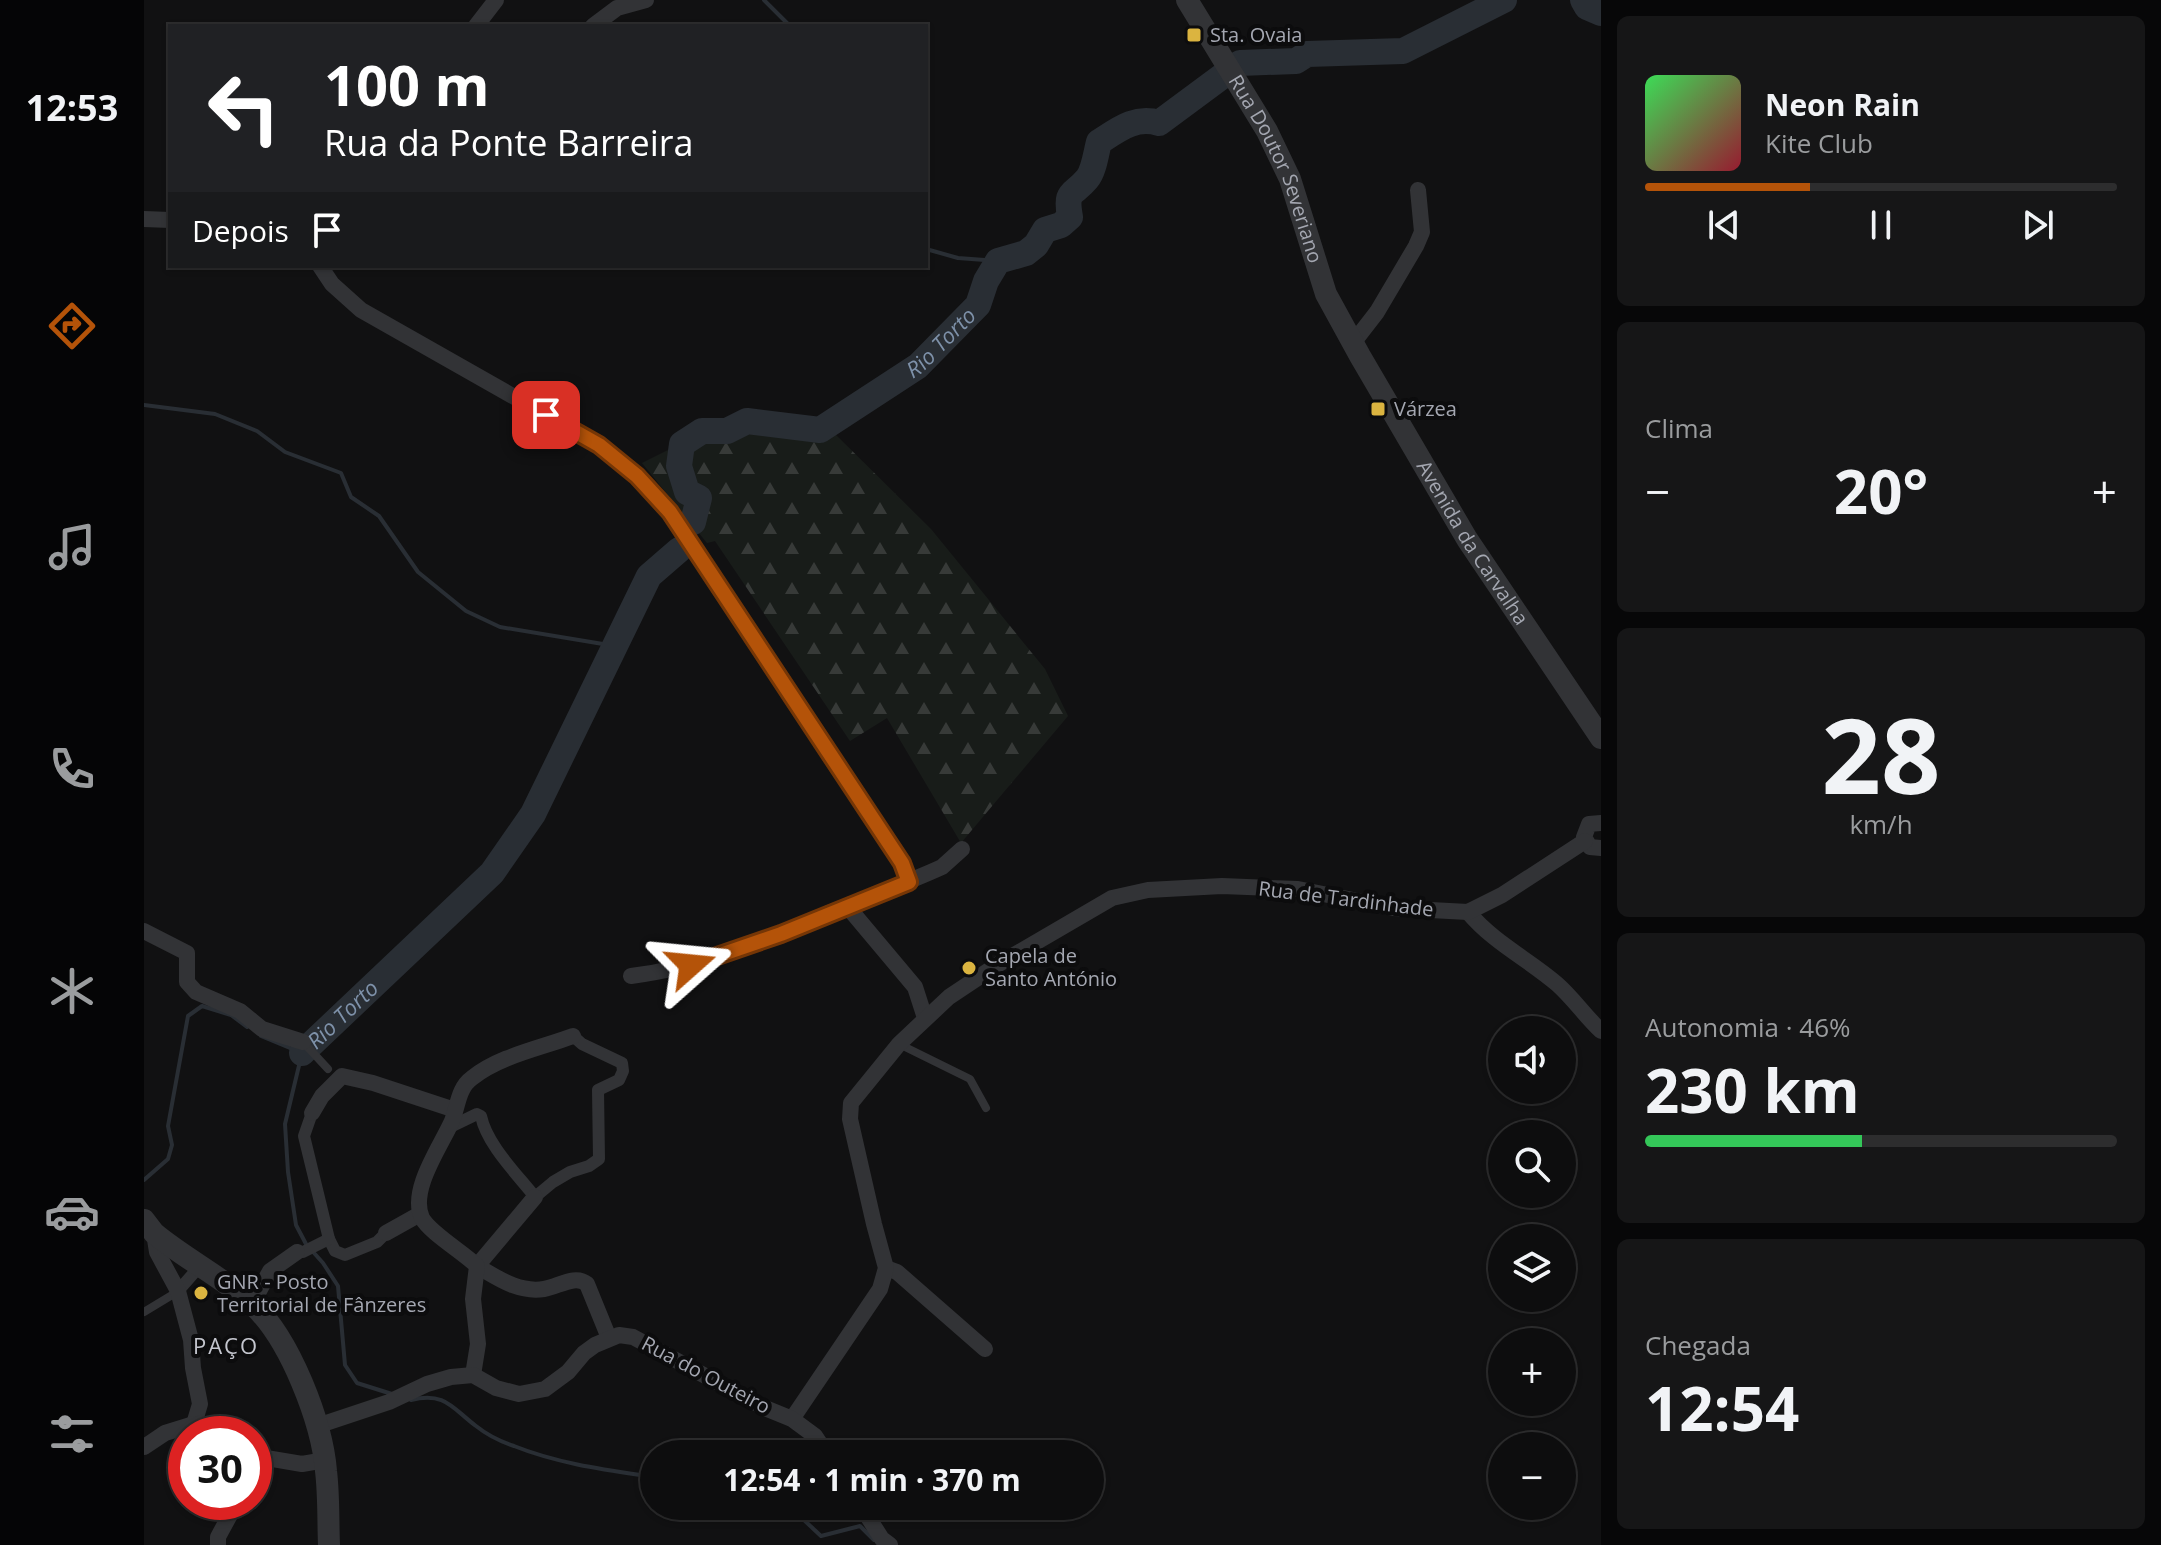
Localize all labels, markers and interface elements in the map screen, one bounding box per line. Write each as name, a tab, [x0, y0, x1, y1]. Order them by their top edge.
place label: Sta. Ovaia	[1210, 21, 1302, 48]
marker: Sta. Ovaia	[1185, 26, 1203, 44]
text: 100 m	[324, 46, 490, 122]
icon: left	[192, 56, 296, 160]
street label: Rua Doutor Severiano	[1223, 69, 1329, 266]
text: 12:53	[26, 83, 118, 132]
text: Neon Rain	[1765, 84, 1920, 125]
text: Rua da Ponte Barreira	[324, 118, 694, 167]
text: Kite Club	[1765, 125, 1873, 161]
icon: previous	[1702, 203, 1746, 247]
icon: pause	[1859, 203, 1903, 247]
icon: next	[2016, 203, 2060, 247]
icon: arrive	[305, 208, 349, 252]
text: Depois	[192, 210, 289, 251]
icon: directions	[44, 298, 100, 354]
water label: Rio Torto	[900, 300, 982, 384]
pin	[512, 381, 580, 449]
icon: arrive	[524, 393, 568, 437]
place label: Várzea	[1394, 395, 1457, 422]
marker: Várzea	[1369, 400, 1387, 418]
text: Clima	[1645, 410, 1713, 446]
text: 20°	[1834, 450, 1928, 532]
street label: Avenida da Carvalha	[1411, 455, 1535, 630]
text: −	[1645, 461, 1670, 521]
text: +	[2092, 461, 2117, 521]
icon: music	[44, 519, 100, 575]
text: 28	[1822, 683, 1940, 824]
icon: phone	[44, 741, 100, 797]
text: km/h	[1849, 806, 1913, 842]
street label: Rua de Tardinhade	[1257, 874, 1435, 923]
position arrow	[649, 923, 733, 1007]
place label: Capela de Santo António	[985, 942, 1117, 992]
marker: Capela de Santo António	[960, 959, 978, 977]
icon: climate	[44, 963, 100, 1019]
water label: Rio Torto	[300, 973, 384, 1055]
text: Autonomia · 46%	[1645, 1009, 1851, 1045]
map controls	[1488, 1016, 1576, 1520]
button: sound	[1488, 1016, 1576, 1104]
text: 230 km	[1645, 1049, 1860, 1131]
button: search	[1488, 1120, 1576, 1208]
icon: car	[44, 1184, 100, 1240]
button: layers	[1488, 1224, 1576, 1312]
place label: GNR - Posto Territorial de Fânzeres	[217, 1268, 426, 1318]
marker: GNR - Posto Territorial de Fânzeres	[192, 1284, 210, 1302]
text: Chegada	[1645, 1327, 1751, 1363]
button: +	[1488, 1328, 1576, 1416]
street label: Rua do Outeiro	[637, 1329, 775, 1420]
district label: PAÇO	[193, 1330, 259, 1360]
text: 12:54	[1645, 1367, 1799, 1449]
icon: filters	[44, 1406, 100, 1462]
speed limit sign: 30	[168, 1416, 272, 1520]
button: −	[1488, 1432, 1576, 1520]
text: 12:54 · 1 min · 370 m	[723, 1459, 1021, 1500]

